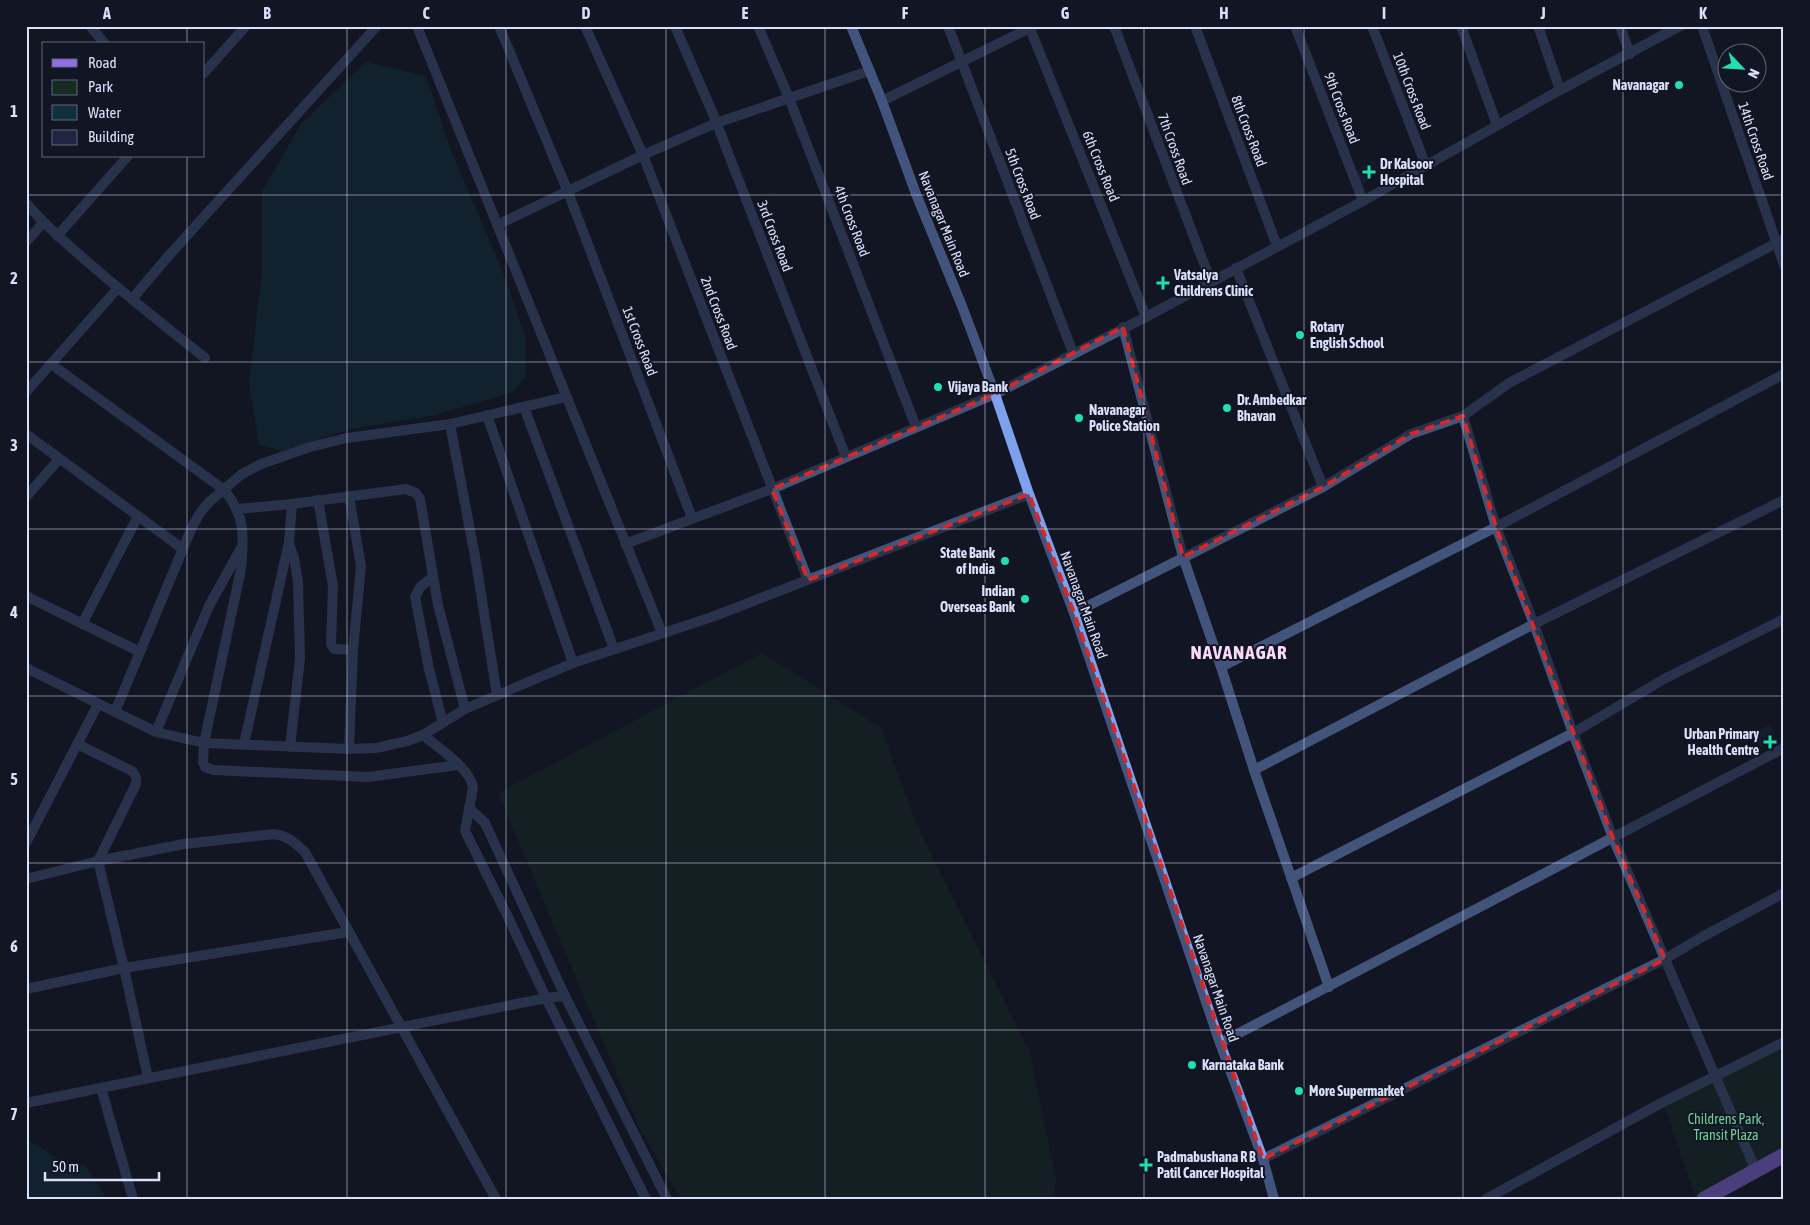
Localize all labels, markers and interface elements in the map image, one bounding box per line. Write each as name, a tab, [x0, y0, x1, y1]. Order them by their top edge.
text: A	[102, 4, 111, 22]
text: B	[263, 4, 271, 22]
text: C	[422, 4, 430, 22]
text: D	[582, 4, 591, 22]
text: E	[742, 4, 749, 22]
text: F	[902, 4, 909, 22]
text: G	[1061, 4, 1070, 22]
text: H	[1219, 4, 1229, 22]
text: I	[1382, 4, 1386, 22]
text: J	[1539, 4, 1546, 22]
text: K	[1699, 4, 1707, 22]
legend	[42, 42, 205, 158]
north arrow	[1718, 42, 1768, 92]
street label: 10th Cross Road	[1390, 50, 1434, 132]
text: Road	[88, 54, 117, 71]
text: N	[1745, 66, 1763, 81]
street label: 9th Cross Road	[1321, 70, 1363, 146]
place label: Navanagar	[1612, 77, 1670, 93]
text: Park	[88, 78, 113, 95]
marker: Navanagar	[1673, 79, 1685, 91]
street label: 8th Cross Road	[1228, 93, 1270, 169]
street label: 14th Cross Road	[1735, 100, 1777, 182]
text: 1	[10, 102, 18, 120]
text: Water	[88, 104, 121, 121]
street label: 7th Cross Road	[1155, 111, 1195, 187]
text: Building	[88, 128, 134, 145]
street label: 6th Cross Road	[1080, 128, 1122, 204]
street label: 5th Cross Road	[1002, 146, 1044, 222]
place label: Dr Kalsoor Hospital	[1380, 156, 1434, 188]
marker: Dr Kalsoor Hospital	[1362, 165, 1376, 179]
street label: Navanagar Main Road	[915, 169, 973, 279]
street label: 4th Cross Road	[831, 183, 873, 259]
street label: 3rd Cross Road	[754, 198, 796, 274]
place label: Vatsalya Childrens Clinic	[1173, 267, 1254, 299]
text: 2	[10, 269, 18, 287]
street label: 2nd Cross Road	[698, 274, 740, 352]
marker: Vatsalya Childrens Clinic	[1156, 276, 1170, 290]
street label: 1st Cross Road	[619, 304, 661, 378]
place label: Rotary English School	[1310, 319, 1384, 351]
marker: Rotary English School	[1294, 329, 1306, 341]
place label: Vijaya Bank	[947, 379, 1009, 395]
marker: Vijaya Bank	[932, 381, 944, 393]
place label: Dr. Ambedkar Bhavan	[1237, 392, 1307, 424]
place label: Navanagar Police Station	[1089, 402, 1160, 434]
marker: Dr. Ambedkar Bhavan	[1221, 402, 1233, 414]
marker: Navanagar Police Station	[1073, 412, 1085, 424]
text: 3	[10, 436, 18, 454]
place label: State Bank of India	[940, 545, 996, 577]
street label: Navanagar Main Road	[1057, 549, 1111, 661]
marker: State Bank of India	[999, 555, 1011, 567]
place label: Indian Overseas Bank	[940, 583, 1016, 615]
marker: Indian Overseas Bank	[1019, 593, 1031, 605]
text: 4	[9, 603, 18, 621]
district label: NAVANAGAR	[1191, 641, 1287, 663]
place label: Urban Primary Health Centre	[1684, 726, 1759, 758]
marker: Urban Primary Health Centre	[1763, 735, 1777, 749]
text: 5	[10, 770, 18, 788]
street label: Navanagar Main Road	[1190, 932, 1242, 1044]
text: 6	[10, 937, 18, 955]
place label: Karnataka Bank	[1202, 1057, 1285, 1073]
marker: Karnataka Bank	[1186, 1059, 1198, 1071]
place label: More Supermarket	[1309, 1083, 1404, 1099]
marker: More Supermarket	[1293, 1085, 1305, 1097]
text: 7	[10, 1105, 18, 1123]
park label: Childrens Park, Transit Plaza	[1688, 1111, 1764, 1143]
place label: Padmabushana R B Patil Cancer Hospital	[1157, 1149, 1264, 1181]
scale bar	[45, 1150, 159, 1182]
text: 50 m	[52, 1158, 79, 1175]
marker: Padmabushana R B Patil Cancer Hospital	[1139, 1158, 1153, 1172]

